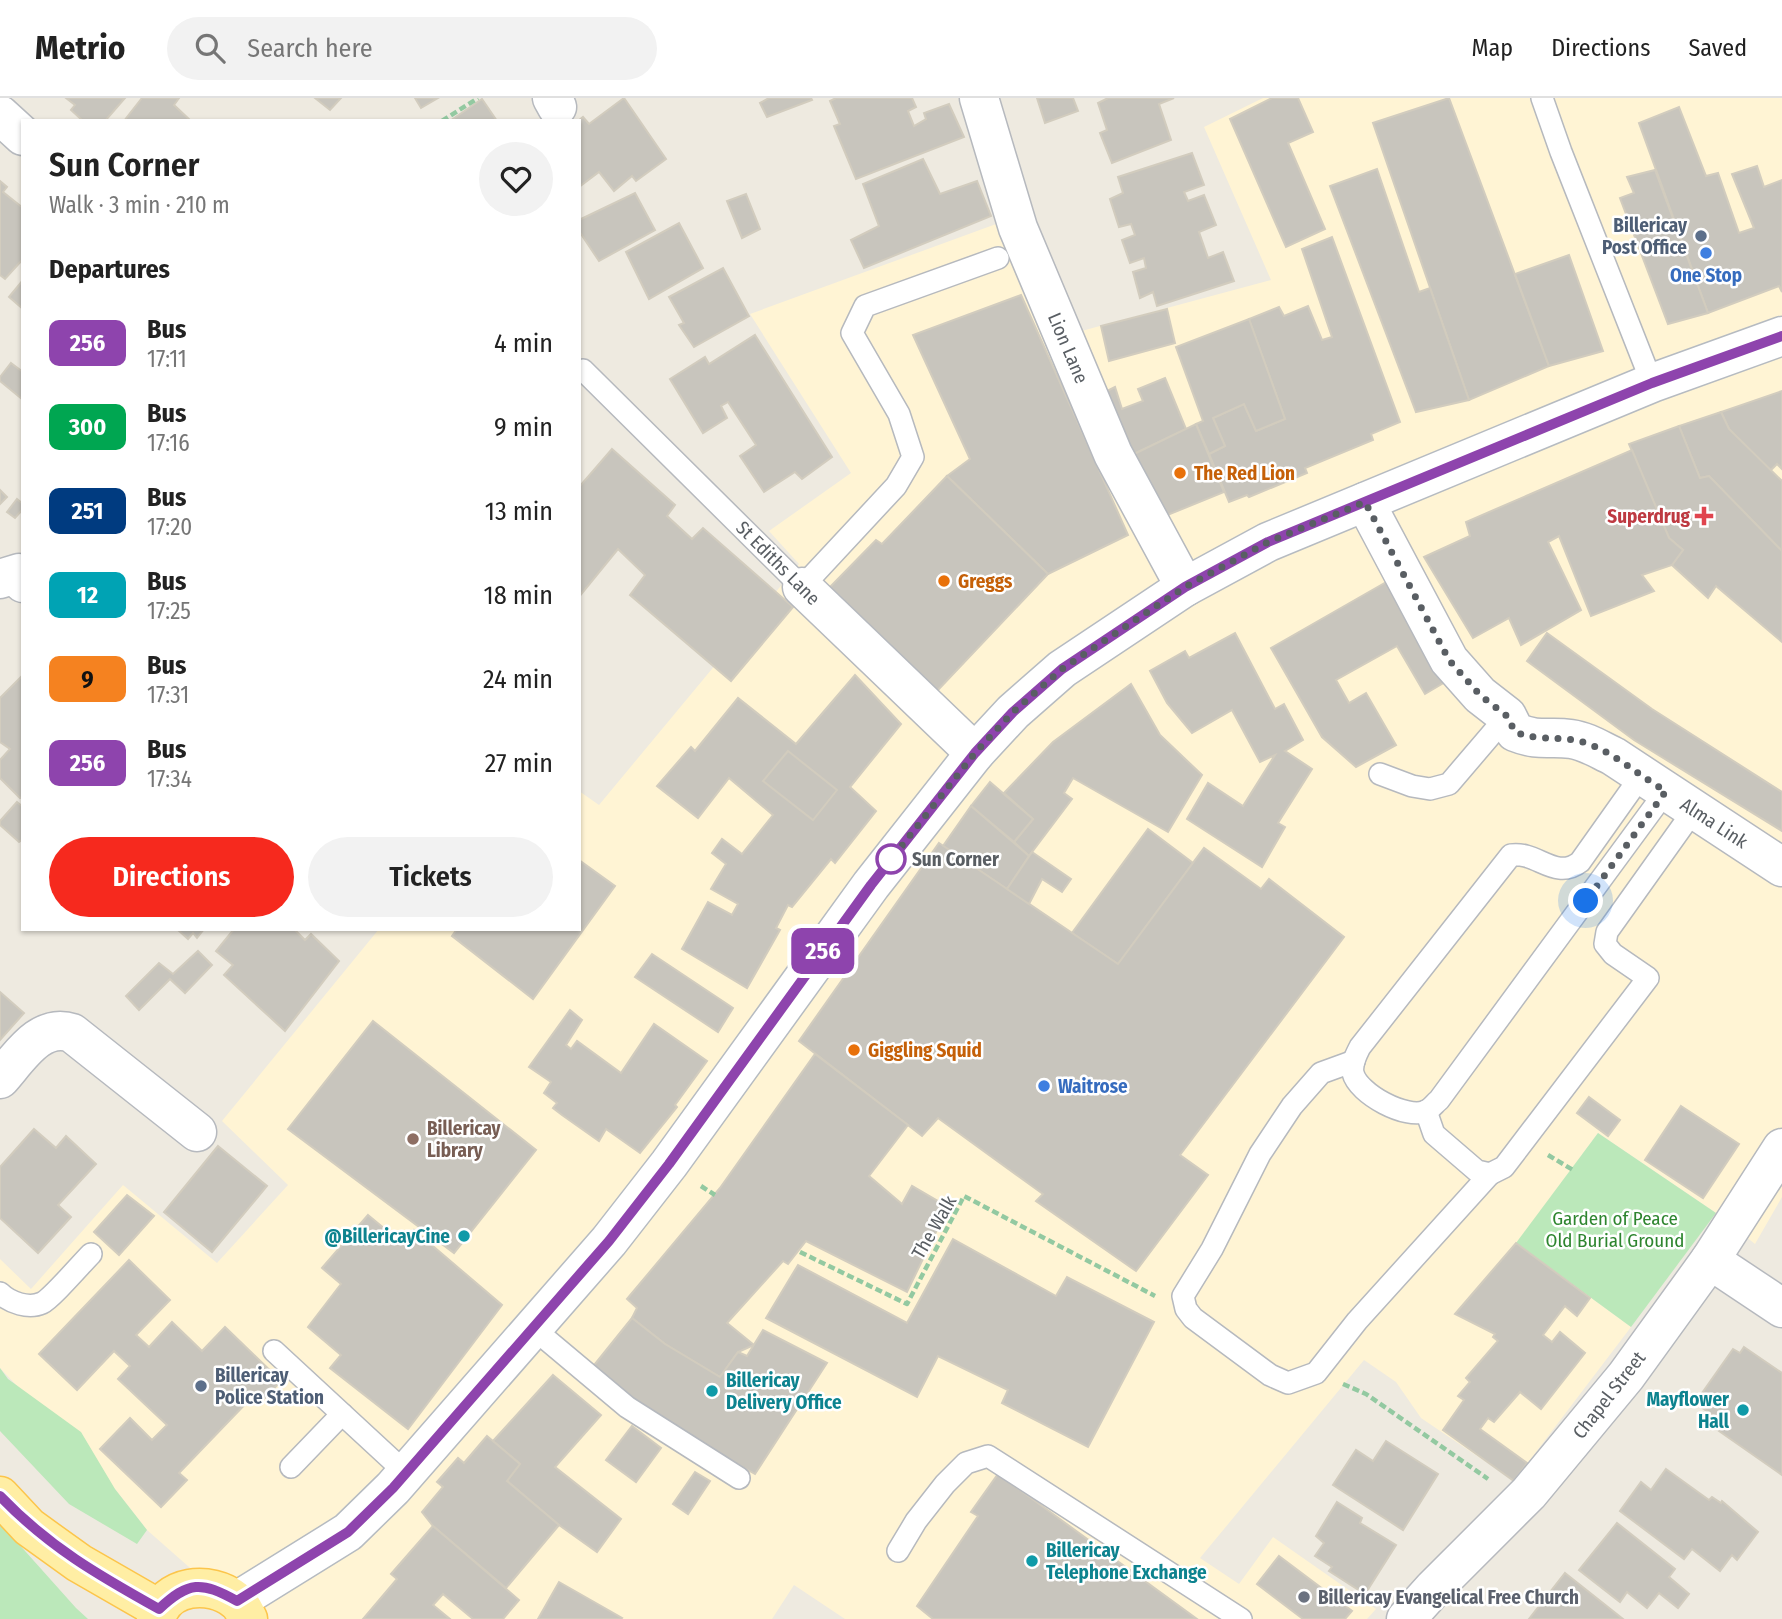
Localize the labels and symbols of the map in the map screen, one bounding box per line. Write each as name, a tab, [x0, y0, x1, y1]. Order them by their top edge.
place label: Billericay Post Office	[1602, 214, 1688, 259]
marker: Billericay Post Office	[1693, 228, 1709, 244]
marker: One Stop	[1698, 245, 1714, 261]
place label: One Stop	[1670, 264, 1742, 287]
street label: Lion Lane	[1043, 309, 1093, 387]
place label: The Red Lion	[1194, 462, 1295, 485]
marker: The Red Lion	[1172, 465, 1188, 481]
place label: Superdrug	[1607, 505, 1691, 528]
marker: Superdrug	[1696, 508, 1712, 524]
street label: St Ediths Lane	[731, 516, 825, 610]
place label: Greggs	[958, 570, 1013, 593]
marker: Greggs	[936, 573, 952, 589]
street label: Alma Link	[1676, 793, 1752, 853]
marker: Sun Corner	[876, 844, 906, 874]
place label: Sun Corner	[912, 848, 1000, 871]
your location	[1568, 883, 1603, 918]
line badge: 256	[783, 928, 863, 974]
place label: Giggling Squid	[868, 1039, 982, 1062]
marker: Giggling Squid	[846, 1042, 862, 1058]
place label: Waitrose	[1058, 1075, 1128, 1098]
marker: Waitrose	[1036, 1078, 1052, 1094]
place label: Billericay Library	[427, 1117, 502, 1162]
marker: Billericay Library	[405, 1131, 421, 1147]
street label: The Walk	[907, 1191, 961, 1263]
park label: Garden of Peace Old Burial Ground	[1546, 1207, 1684, 1252]
place label: @BillericayCine	[324, 1225, 450, 1248]
marker: @BillericayCine	[456, 1228, 472, 1244]
street label: Chapel Street	[1568, 1346, 1651, 1443]
place label: Billericay Police Station	[215, 1364, 324, 1409]
place label: Billericay Delivery Office	[726, 1369, 842, 1414]
marker: Billericay Police Station	[193, 1378, 209, 1394]
marker: Billericay Delivery Office	[704, 1383, 720, 1399]
place label: Mayflower Hall	[1646, 1388, 1730, 1433]
marker: Mayflower Hall	[1735, 1402, 1751, 1418]
place label: Billericay Telephone Exchange	[1046, 1539, 1207, 1584]
marker: Billericay Telephone Exchange	[1024, 1553, 1040, 1569]
place label: Billericay Evangelical Free Church	[1318, 1586, 1579, 1609]
marker: Billericay Evangelical Free Church	[1296, 1589, 1312, 1605]

